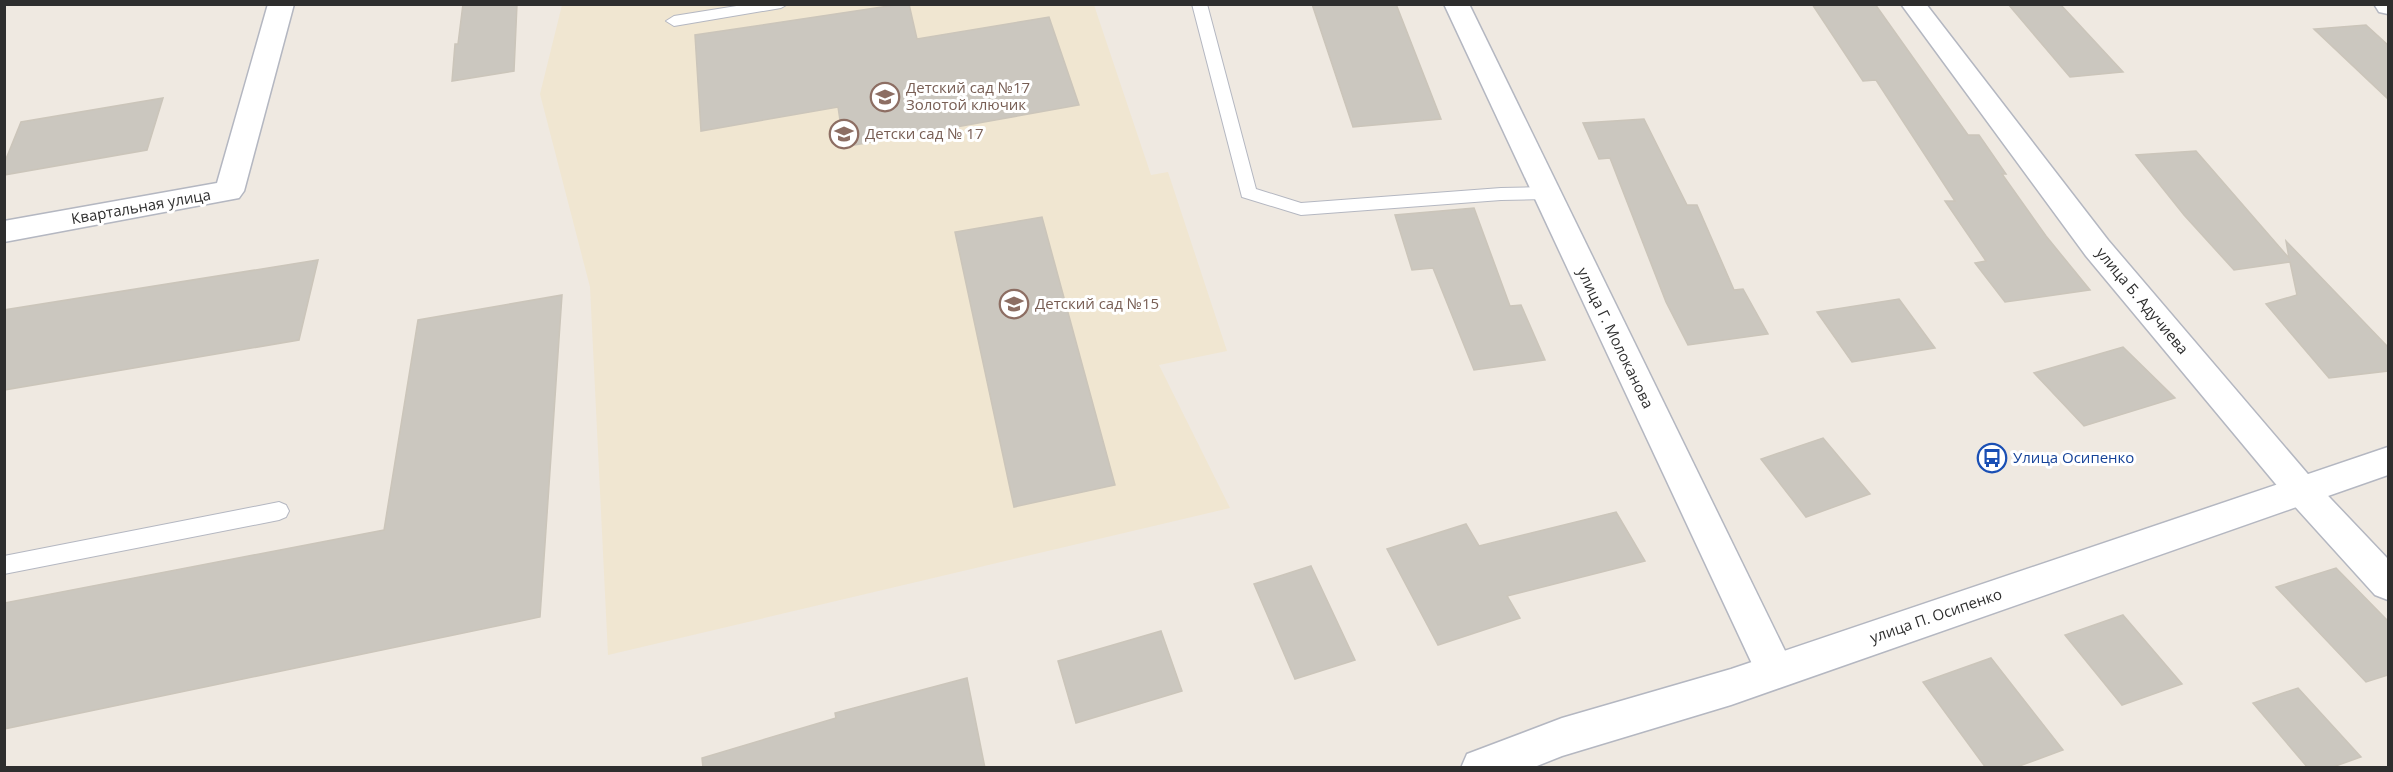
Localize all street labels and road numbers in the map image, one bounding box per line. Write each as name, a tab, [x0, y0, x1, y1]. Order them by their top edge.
street label: Квартальная улица	[69, 184, 212, 228]
street label: улица Б. Адучиева	[2092, 243, 2193, 358]
street label: улица Г. Молоканова	[1573, 264, 1659, 411]
street label: улица П. Осипенко	[1867, 583, 2004, 647]

